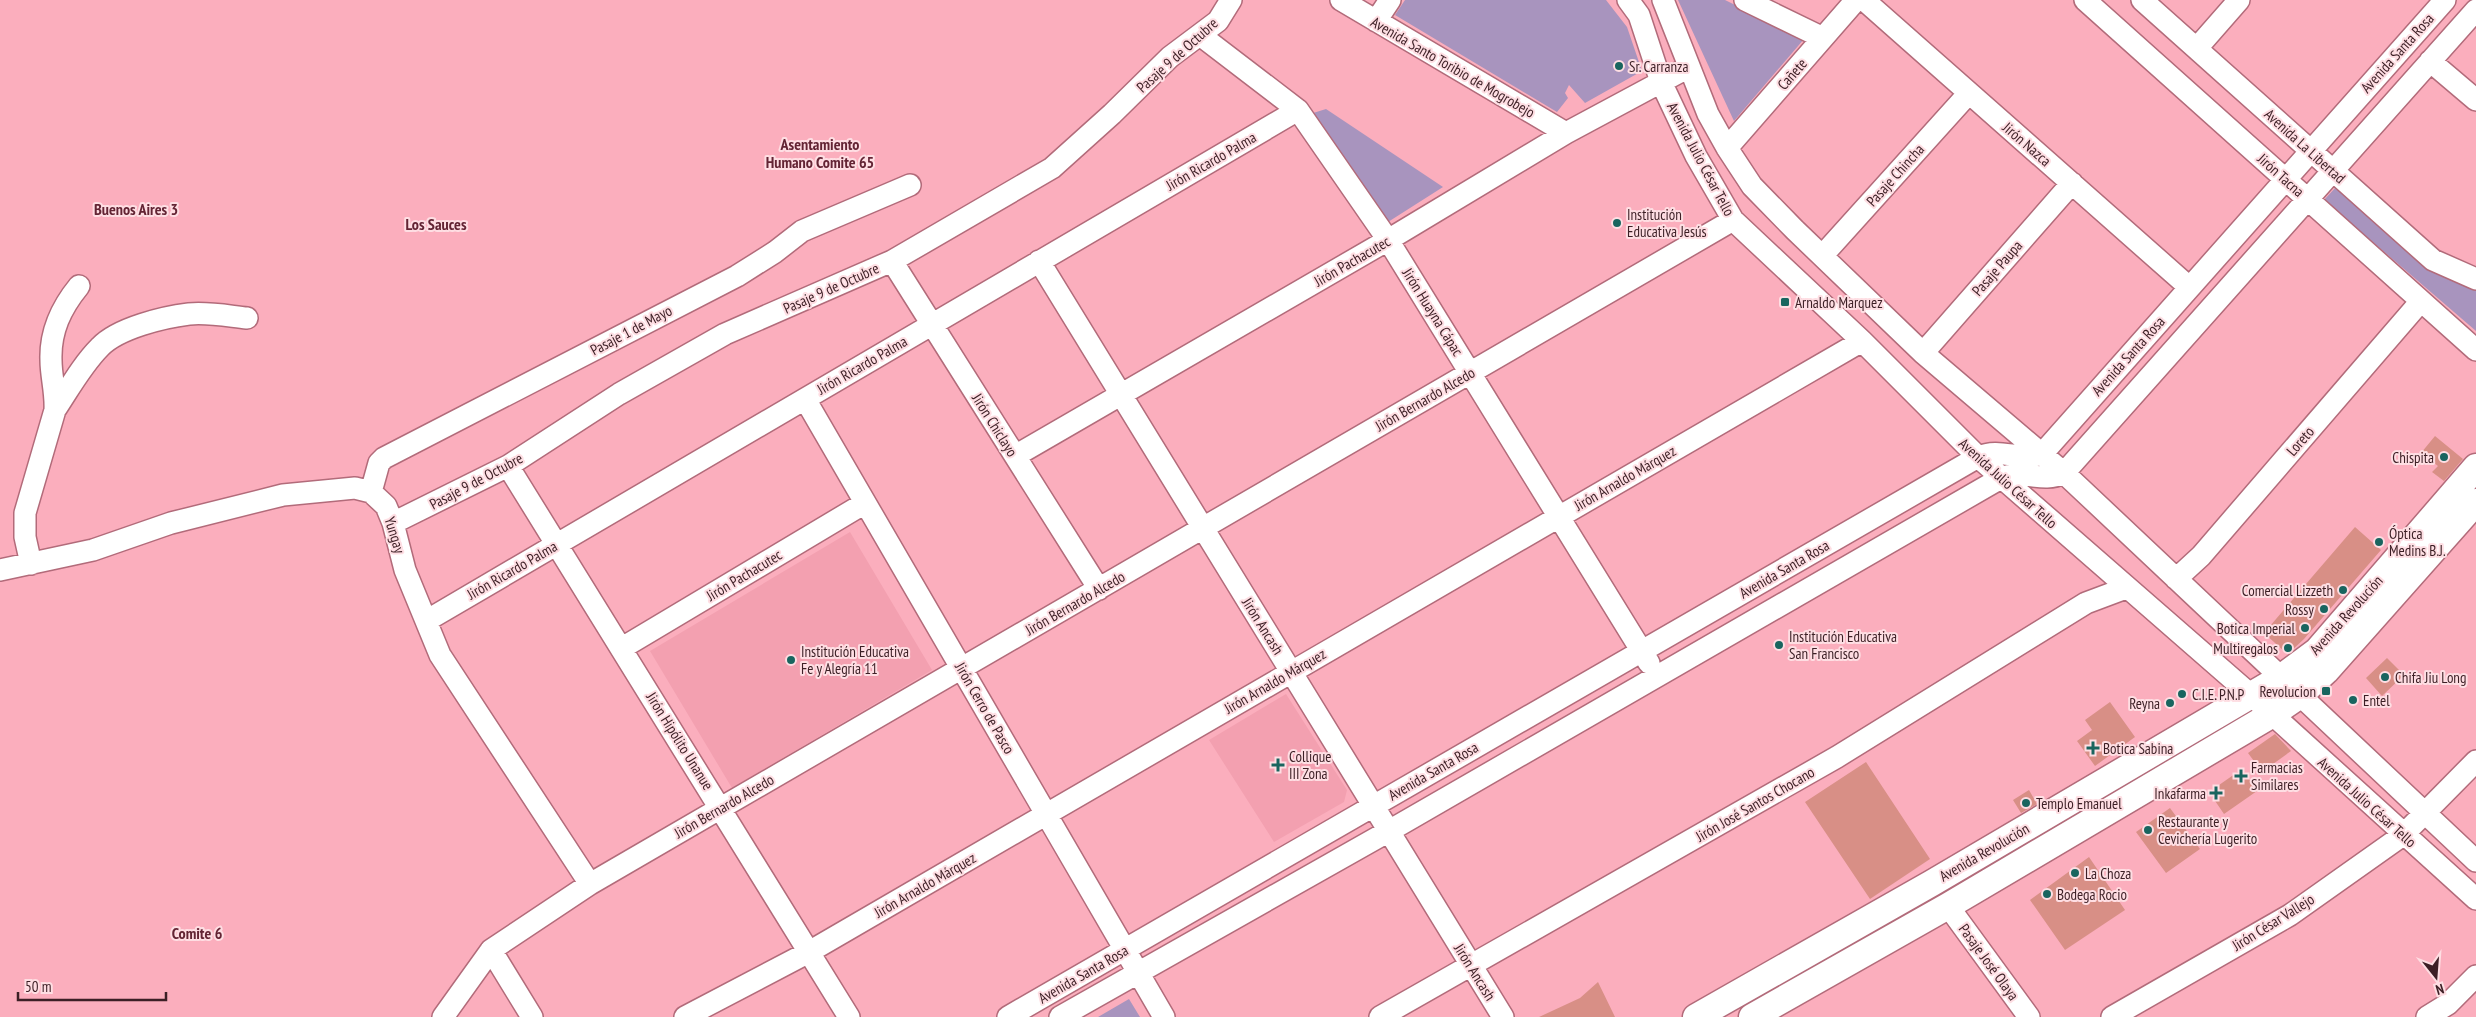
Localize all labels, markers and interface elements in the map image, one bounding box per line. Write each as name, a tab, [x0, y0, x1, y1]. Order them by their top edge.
street label: Avenida Santa Rosa	[2356, 9, 2438, 97]
street label: Avenida Santo Toribio de Mogrobejo	[1368, 12, 1538, 122]
street label: Pasaje 9 de Octubre	[1132, 14, 1222, 96]
street label: Cañete	[1773, 54, 1811, 94]
place label: Sr. Carranza	[1629, 57, 1689, 76]
marker: Sr. Carranza	[1613, 60, 1625, 72]
street label: Avenida Julio César Tello	[1663, 99, 1739, 219]
street label: Avenida La Libertad	[2261, 105, 2349, 187]
street label: Jirón Nazca	[1998, 117, 2055, 170]
street label: Jirón Ricardo Palma	[1162, 128, 1259, 195]
district label: Asentamiento Humano Comite 65	[766, 134, 874, 172]
street label: Pasaje Chincha	[1862, 140, 1928, 210]
street label: Jirón Tacna	[2253, 148, 2308, 201]
district label: Buenos Aires 3	[94, 199, 178, 219]
place label: Institución Educativa Jesús	[1627, 205, 1707, 241]
district label: Los Sauces	[406, 214, 467, 234]
marker: Institución Educativa Jesús	[1611, 217, 1623, 229]
street label: Jirón Pachacutec	[1310, 231, 1394, 291]
street label: Pasaje Paupa	[1968, 236, 2026, 300]
street label: Pasaje 9 de Octubre	[780, 258, 882, 318]
street label: Jirón Huayna Cápac	[1398, 264, 1468, 360]
place label: Arnaldo Marquez	[1795, 293, 1883, 312]
marker: Arnaldo Marquez	[1779, 296, 1791, 308]
street label: Pasaje 1 de Mayo	[587, 301, 675, 359]
street label: Avenida Santa Rosa	[2087, 312, 2169, 400]
street label: Jirón Ricardo Palma	[813, 332, 910, 399]
street label: Jirón Bernardo Alcedo	[1371, 363, 1478, 436]
street label: Jirón Chiclayo	[968, 389, 1022, 460]
street label: Loreto	[2282, 422, 2318, 460]
street label: Avenida Julio César Tello	[1955, 434, 2061, 532]
street label: Jirón Arnaldo Márquez	[1570, 441, 1679, 515]
street label: Pasaje 9 de Octubre	[426, 448, 526, 514]
place label: Chispita	[2392, 448, 2434, 467]
marker: Chispita	[2438, 451, 2450, 463]
street label: Yungay	[380, 514, 410, 556]
place label: Óptica Medins B.J.	[2389, 524, 2446, 560]
street label: Avenida Santa Rosa	[1736, 536, 1832, 602]
marker: Óptica Medins B.J.	[2373, 536, 2385, 548]
street label: Jirón Ricardo Palma	[463, 537, 560, 604]
street label: Jirón Pachacutec	[702, 545, 786, 605]
street label: Jirón Bernardo Alcedo	[1021, 567, 1128, 640]
street label: Avenida Revolución	[2305, 571, 2387, 659]
place label: Comercial Lizzeth	[2242, 581, 2333, 600]
marker: Comercial Lizzeth	[2337, 584, 2349, 596]
street label: Jirón Ancash	[1238, 593, 1288, 658]
place label: Rossy	[2285, 600, 2314, 619]
marker: Rossy	[2318, 603, 2330, 615]
place label: Botica Imperial	[2217, 619, 2295, 638]
marker: Botica Imperial	[2299, 622, 2311, 634]
place label: Institución Educativa San Francisco	[1789, 627, 1897, 663]
marker: Institución Educativa San Francisco	[1773, 639, 1785, 651]
place label: Multiregalos	[2213, 639, 2278, 658]
place label: Institución Educativa Fe y Alegría 11	[801, 642, 909, 678]
marker: Multiregalos	[2282, 642, 2294, 654]
street label: Jirón Arnaldo Márquez	[1220, 644, 1329, 718]
marker: Institución Educativa Fe y Alegría 11	[785, 654, 797, 666]
street label: Jirón Cerro de Pasco	[951, 658, 1019, 757]
place label: Chifa Jiu Long	[2395, 668, 2466, 687]
marker: Chifa Jiu Long	[2379, 671, 2391, 683]
place label: Revolucion	[2259, 682, 2316, 701]
place label: C.I.E. P.N.P	[2192, 685, 2245, 704]
marker: Revolucion	[2320, 685, 2332, 697]
street label: Jirón Hipólito Unanue	[642, 688, 718, 793]
marker: C.I.E. P.N.P	[2176, 688, 2188, 700]
place label: Entel	[2363, 691, 2390, 710]
place label: Reyna	[2129, 694, 2160, 713]
marker: Entel	[2347, 694, 2359, 706]
marker: Reyna	[2164, 697, 2176, 709]
street label: Avenida Santa Rosa	[1385, 738, 1481, 804]
place label: Botica Sabina	[2103, 739, 2173, 758]
marker: Botica Sabina	[2087, 742, 2099, 754]
place label: Collique III Zona	[1289, 747, 1331, 783]
street label: Avenida Julio César Tello	[2314, 753, 2420, 851]
marker: Collique III Zona	[1271, 758, 1285, 772]
place label: Farmacias Similares	[2251, 758, 2303, 794]
street label: Jirón José Santos Chocano	[1691, 762, 1818, 846]
street label: Jirón Bernardo Alcedo	[670, 770, 777, 843]
marker: Farmacias Similares	[2235, 770, 2247, 782]
place label: Inkafarma	[2154, 784, 2206, 803]
marker: Inkafarma	[2210, 787, 2222, 799]
place label: Templo Emanuel	[2036, 794, 2122, 813]
marker: Templo Emanuel	[2020, 797, 2032, 809]
place label: Restaurante y Cevichería Lugerito	[2158, 812, 2257, 848]
street label: Avenida Revolución	[1936, 819, 2032, 885]
marker: Restaurante y Cevichería Lugerito	[2142, 824, 2154, 836]
street label: Jirón Arnaldo Márquez	[870, 848, 979, 922]
place label: La Choza	[2085, 864, 2131, 883]
marker: La Choza	[2069, 867, 2081, 879]
place label: Bodega Rocio	[2057, 885, 2127, 904]
marker: Bodega Rocio	[2041, 888, 2053, 900]
street label: Jirón César Vallejo	[2228, 889, 2318, 955]
street label: Pasaje José Olaya	[1955, 920, 2023, 1004]
district label: Comite 6	[172, 923, 223, 943]
street label: Jirón Ancash	[1450, 939, 1500, 1004]
street label: Avenida Santa Rosa	[1035, 941, 1131, 1007]
north arrow	[2411, 952, 2461, 1002]
scale bar	[18, 970, 165, 1002]
text: 50 m	[25, 977, 51, 996]
text: N	[2434, 980, 2446, 999]

